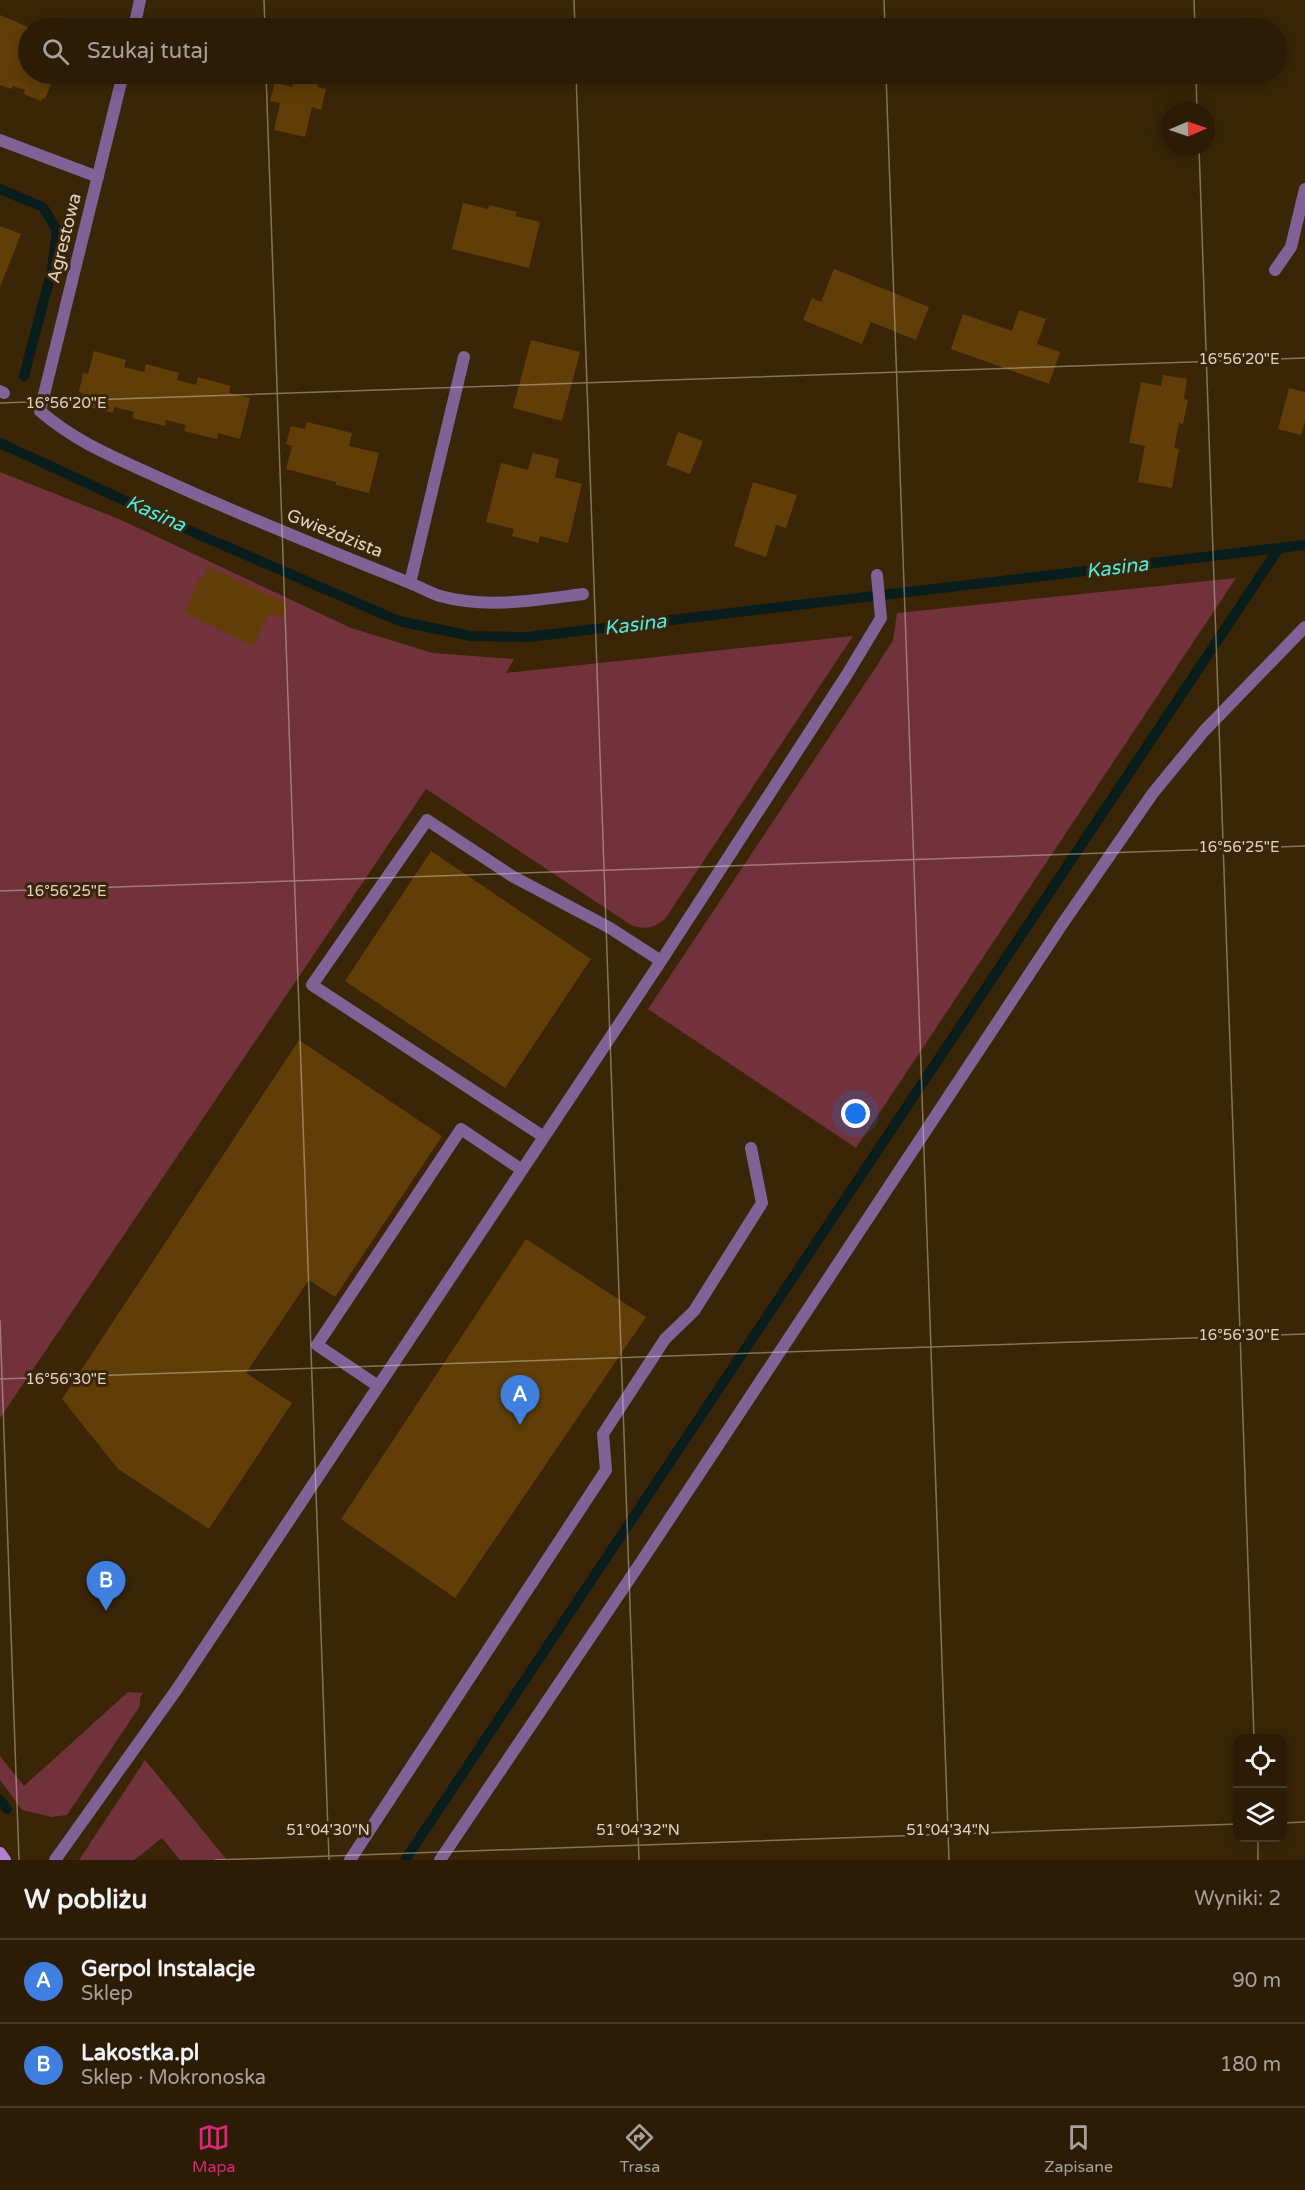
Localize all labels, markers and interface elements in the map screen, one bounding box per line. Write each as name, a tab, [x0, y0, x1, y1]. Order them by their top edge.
search box	[18, 18, 1287, 84]
icon: search	[39, 35, 72, 68]
text: Szukaj tutaj	[87, 38, 209, 64]
north arrow	[1161, 102, 1215, 156]
street label: Agrestowa	[42, 191, 86, 285]
text: 16°56'20"E	[1198, 350, 1280, 368]
text: 16°56'20"E	[25, 394, 107, 412]
water label: Kasina	[122, 490, 190, 538]
street label: Gwieździsta	[284, 504, 386, 562]
water label: Kasina	[1085, 552, 1150, 584]
water label: Kasina	[603, 609, 668, 641]
text: 16°56'25"E	[1198, 838, 1280, 856]
text: 16°56'25"E	[25, 882, 107, 900]
your location	[841, 1099, 870, 1128]
text: 16°56'30"E	[1198, 1326, 1280, 1344]
text: 16°56'30"E	[25, 1370, 107, 1388]
pin: A	[500, 1376, 540, 1425]
pin: B	[86, 1562, 126, 1611]
map controls	[1233, 1734, 1287, 1842]
button: locate	[1233, 1734, 1287, 1788]
button: layers	[1233, 1788, 1287, 1842]
text: 51°04'30"N	[286, 1821, 370, 1839]
text: 51°04'32"N	[596, 1821, 680, 1839]
text: 51°04'34"N	[906, 1821, 990, 1839]
text: W pobliżu	[24, 1884, 147, 1915]
text: Wyniki: 2	[1194, 1887, 1281, 1911]
text: Gerpol Instalacje	[81, 1956, 255, 1982]
text: A	[36, 1969, 51, 1993]
text: 90 m	[1232, 1969, 1281, 1993]
text: Sklep	[81, 1982, 133, 2006]
text: Lakostka.pl	[81, 2040, 199, 2066]
text: B	[37, 2053, 50, 2077]
text: 180 m	[1220, 2053, 1281, 2077]
text: Sklep · Mokronoska	[81, 2066, 266, 2090]
tab: Mapa	[192, 2121, 236, 2177]
tab: Trasa	[620, 2121, 660, 2177]
tab: Zapisane	[1044, 2121, 1113, 2177]

